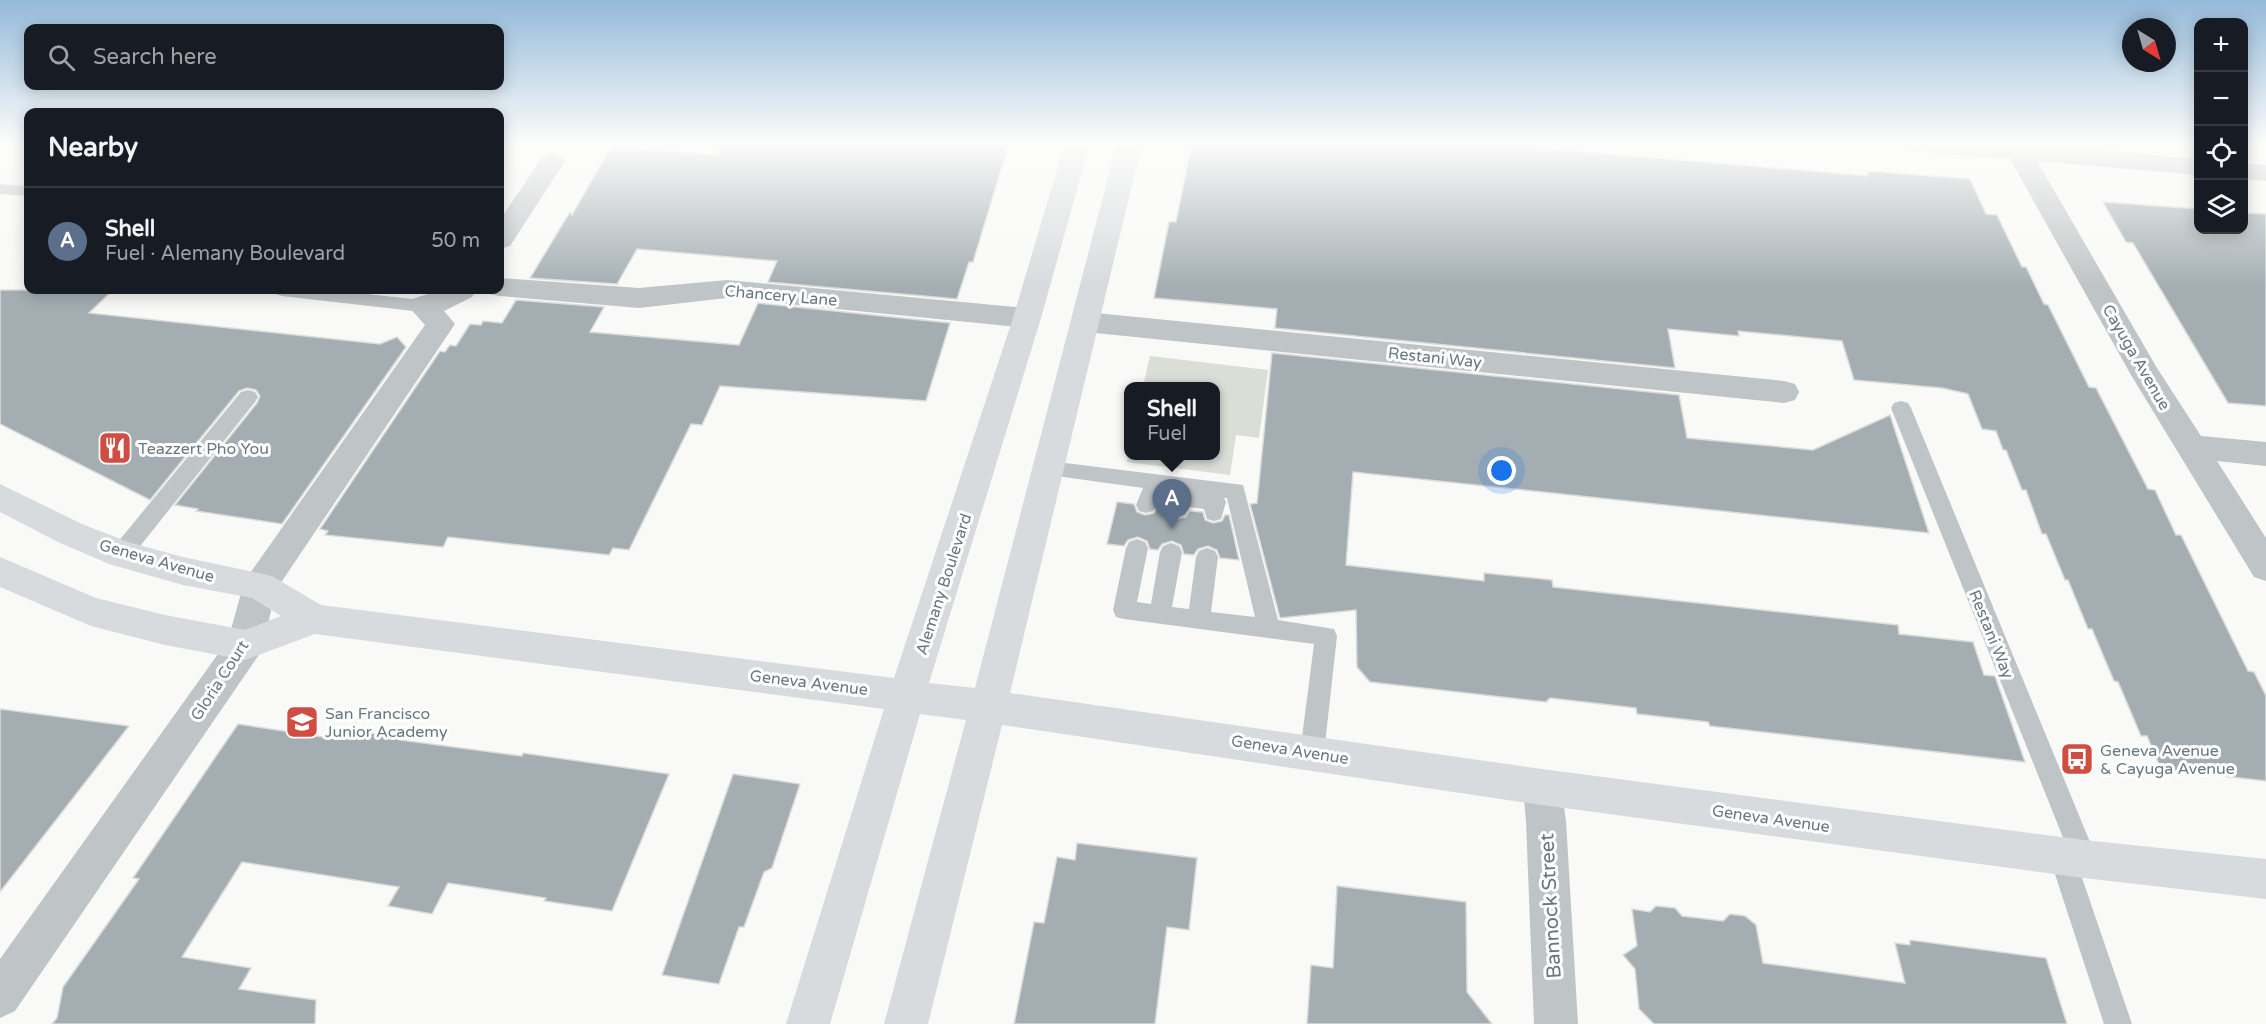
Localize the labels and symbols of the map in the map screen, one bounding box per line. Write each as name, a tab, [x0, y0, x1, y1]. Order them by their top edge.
north arrow	[2122, 18, 2176, 72]
street label: Chancery Lane	[724, 281, 838, 311]
street label: Cayuga Avenue	[2098, 301, 2175, 414]
street label: Restani Way	[1387, 343, 1483, 373]
restaurant icon: Teazzert Pho You	[97, 430, 133, 466]
place label: Teazzert Pho You	[138, 439, 269, 459]
your location	[1487, 456, 1516, 485]
pin: A	[1152, 480, 1192, 529]
street label: Alemany Boulevard	[912, 511, 976, 658]
street label: Geneva Avenue	[97, 535, 217, 587]
street label: Restani Way	[1964, 587, 2018, 682]
street label: Gloria Court	[186, 637, 253, 724]
street label: Geneva Avenue	[749, 666, 869, 700]
school or university icon: San Francisco Junior Academy	[284, 704, 320, 740]
place label: San Francisco Junior Academy	[325, 704, 448, 742]
street label: Geneva Avenue	[1230, 731, 1350, 769]
bus stop icon: Geneva Avenue & Cayuga Avenue	[2059, 741, 2095, 777]
place label: Geneva Avenue & Cayuga Avenue	[2100, 741, 2235, 779]
street label: Geneva Avenue	[1711, 801, 1831, 837]
street label: Bannock Street	[1535, 832, 1567, 979]

